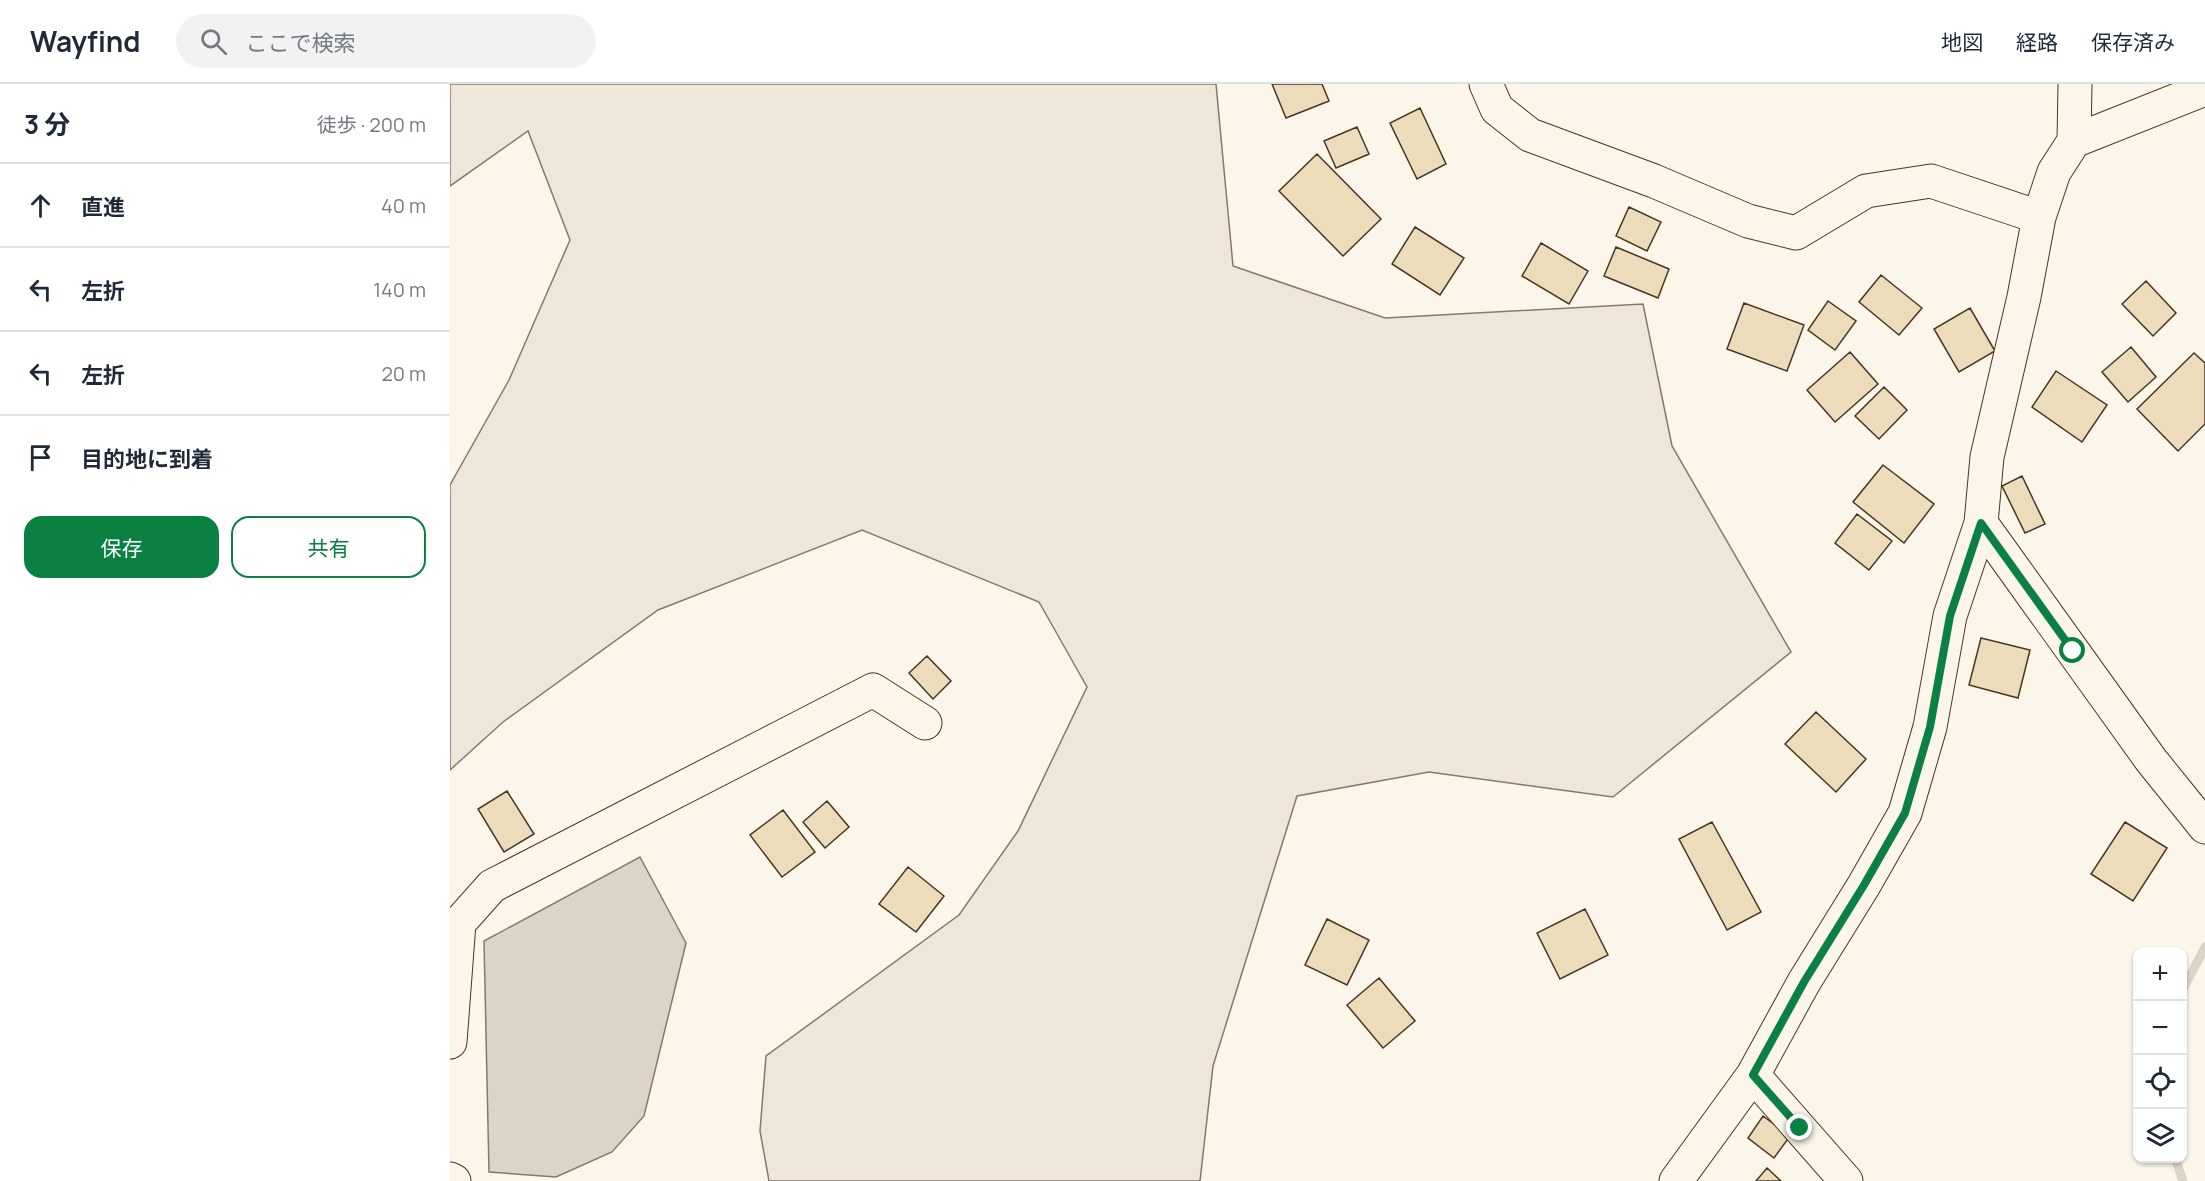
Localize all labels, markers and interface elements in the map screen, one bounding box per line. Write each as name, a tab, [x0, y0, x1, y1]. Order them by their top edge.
search box	[176, 14, 596, 68]
text: Wayfind	[30, 22, 140, 60]
icon: search	[197, 25, 230, 58]
text: ここで検索	[245, 28, 355, 58]
text: 地図	[1941, 28, 1983, 56]
text: 経路	[2016, 28, 2058, 56]
text: 保存済み	[2091, 28, 2175, 56]
text: 3 分	[24, 106, 70, 142]
text: 徒歩 · 200 m	[317, 111, 426, 138]
icon: ahead	[24, 189, 57, 222]
text: 直進	[81, 192, 125, 222]
text: 40 m	[381, 192, 426, 219]
icon: left	[24, 273, 57, 306]
text: 左折	[81, 276, 125, 306]
text: 140 m	[373, 276, 426, 303]
icon: left	[24, 357, 57, 390]
text: 左折	[81, 360, 125, 390]
text: 20 m	[381, 360, 426, 387]
icon: arrive	[24, 441, 57, 474]
text: 目的地に到着	[81, 444, 213, 474]
button: 保存	[24, 516, 219, 578]
button: 共有	[231, 516, 426, 578]
route start	[2059, 637, 2085, 663]
map controls	[2133, 947, 2187, 1163]
button: +	[2133, 947, 2187, 1001]
button: −	[2133, 1001, 2187, 1055]
button: locate	[2133, 1055, 2187, 1109]
button: layers	[2133, 1109, 2187, 1163]
route end	[1786, 1114, 1812, 1140]

